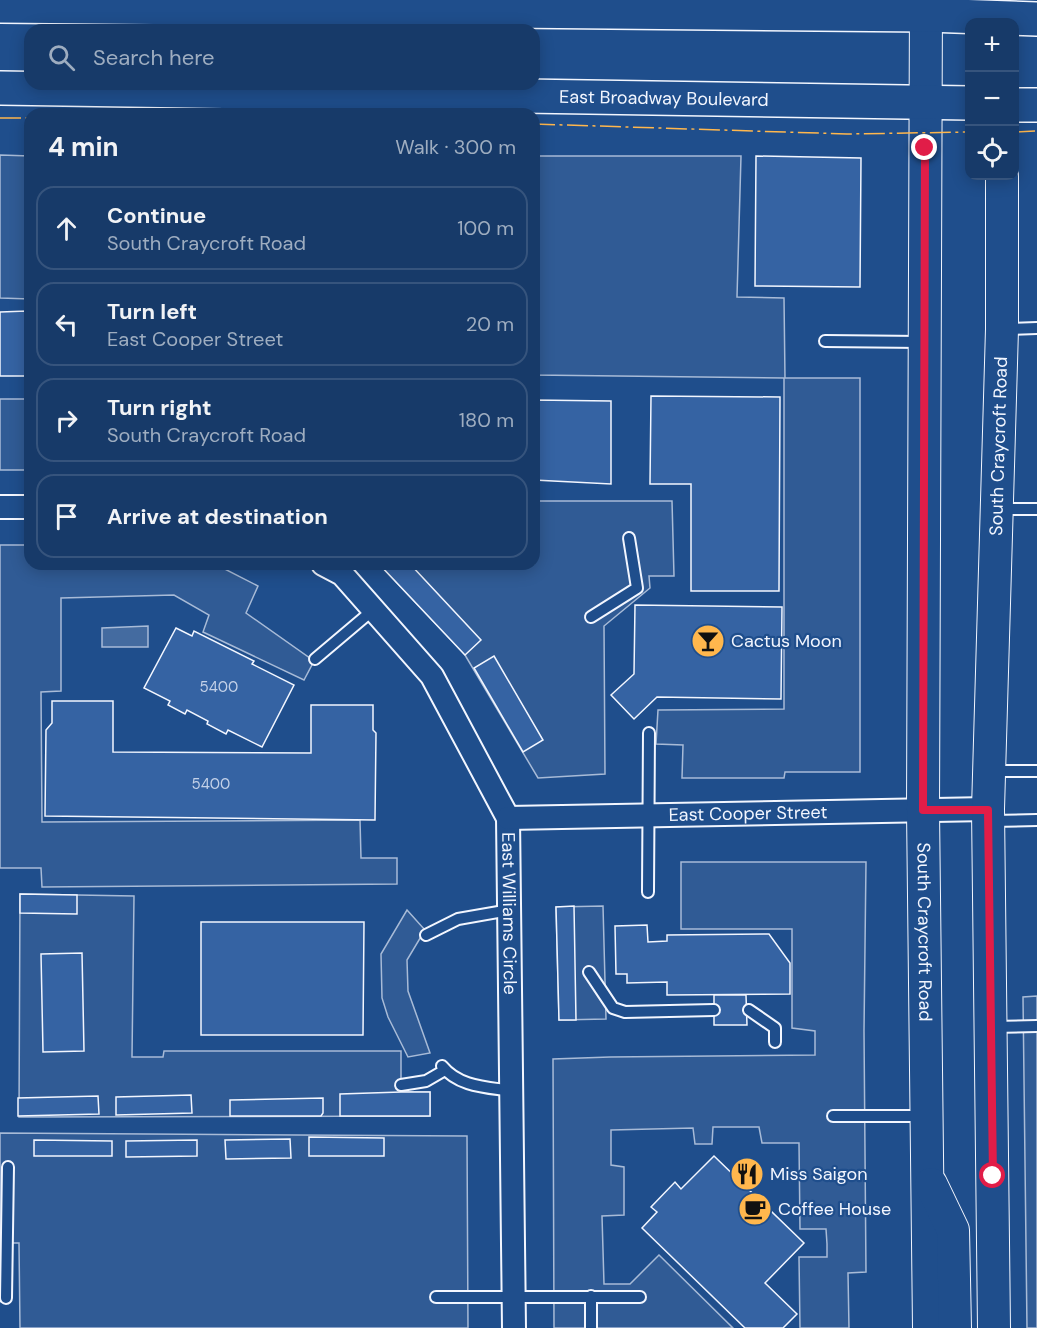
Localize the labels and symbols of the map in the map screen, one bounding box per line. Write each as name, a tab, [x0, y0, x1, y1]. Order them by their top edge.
street label: East Broadway Boulevard	[559, 85, 769, 112]
route end	[911, 134, 937, 160]
street label: South Craycroft Road	[984, 356, 1013, 536]
bar icon: Cactus Moon	[690, 623, 726, 659]
place label: Cactus Moon	[731, 629, 842, 653]
house number: 5400	[200, 677, 238, 697]
house number: 5400	[192, 774, 230, 794]
street label: East Cooper Street	[668, 800, 828, 827]
street label: East Williams Circle	[496, 832, 522, 995]
street label: South Craycroft Road	[911, 842, 937, 1022]
restaurant icon: Miss Saigon	[729, 1156, 765, 1192]
place label: Miss Saigon	[770, 1162, 868, 1186]
route start	[979, 1162, 1005, 1188]
cafe icon: Coffee House	[737, 1191, 773, 1227]
place label: Coffee House	[778, 1197, 891, 1221]

